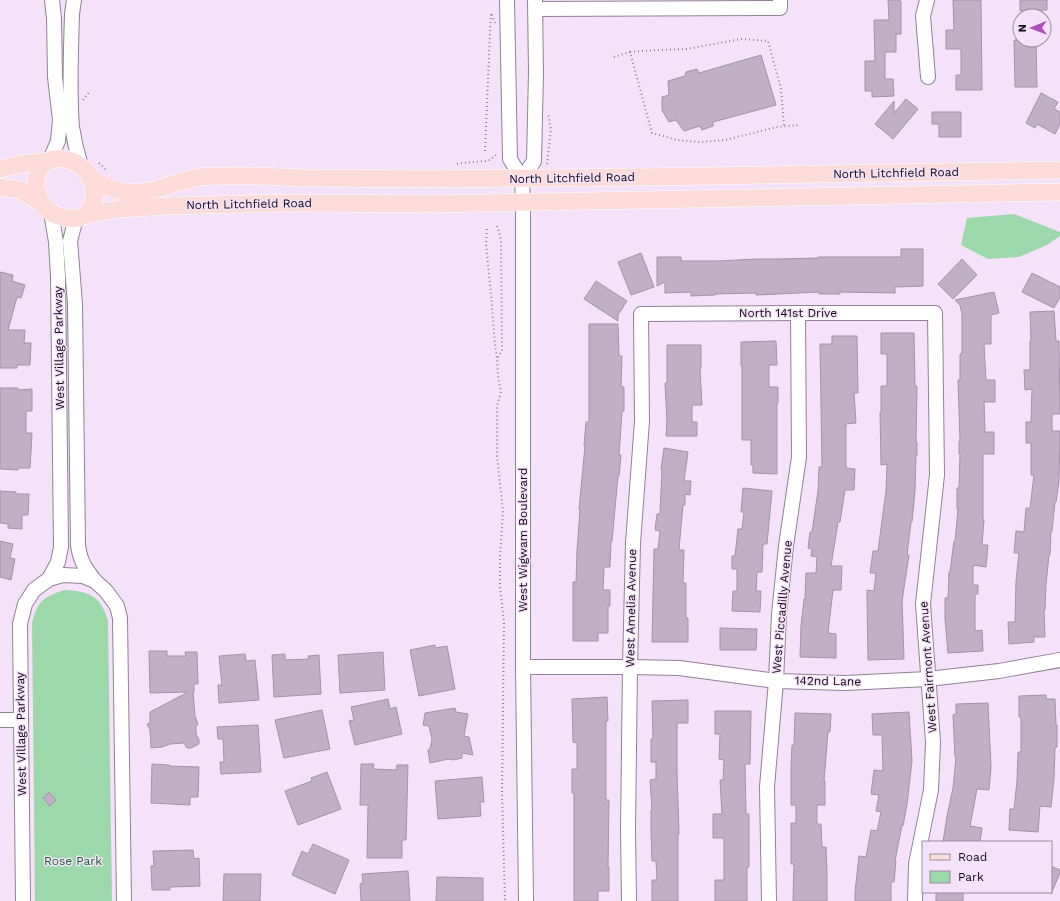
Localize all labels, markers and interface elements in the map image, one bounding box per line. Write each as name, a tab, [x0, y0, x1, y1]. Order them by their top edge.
north arrow	[1012, 8, 1052, 48]
text: N	[1016, 24, 1029, 32]
street label: North Litchfield Road	[833, 165, 959, 181]
street label: North Litchfield Road	[509, 170, 635, 186]
street label: North Litchfield Road	[186, 196, 312, 212]
street label: West Village Parkway	[51, 285, 67, 410]
street label: North 141st Drive	[739, 306, 837, 320]
street label: West Wigwam Boulevard	[516, 468, 530, 612]
street label: West Piccadilly Avenue	[769, 540, 795, 674]
street label: West Amelia Avenue	[623, 548, 639, 667]
street label: West Fairmont Avenue	[916, 601, 940, 733]
street label: West Village Parkway	[13, 671, 29, 796]
street label: 142nd Lane	[795, 673, 861, 689]
legend	[922, 841, 1052, 893]
text: Road	[958, 850, 987, 864]
park label: Rose Park	[44, 854, 102, 868]
text: Park	[958, 870, 984, 884]

